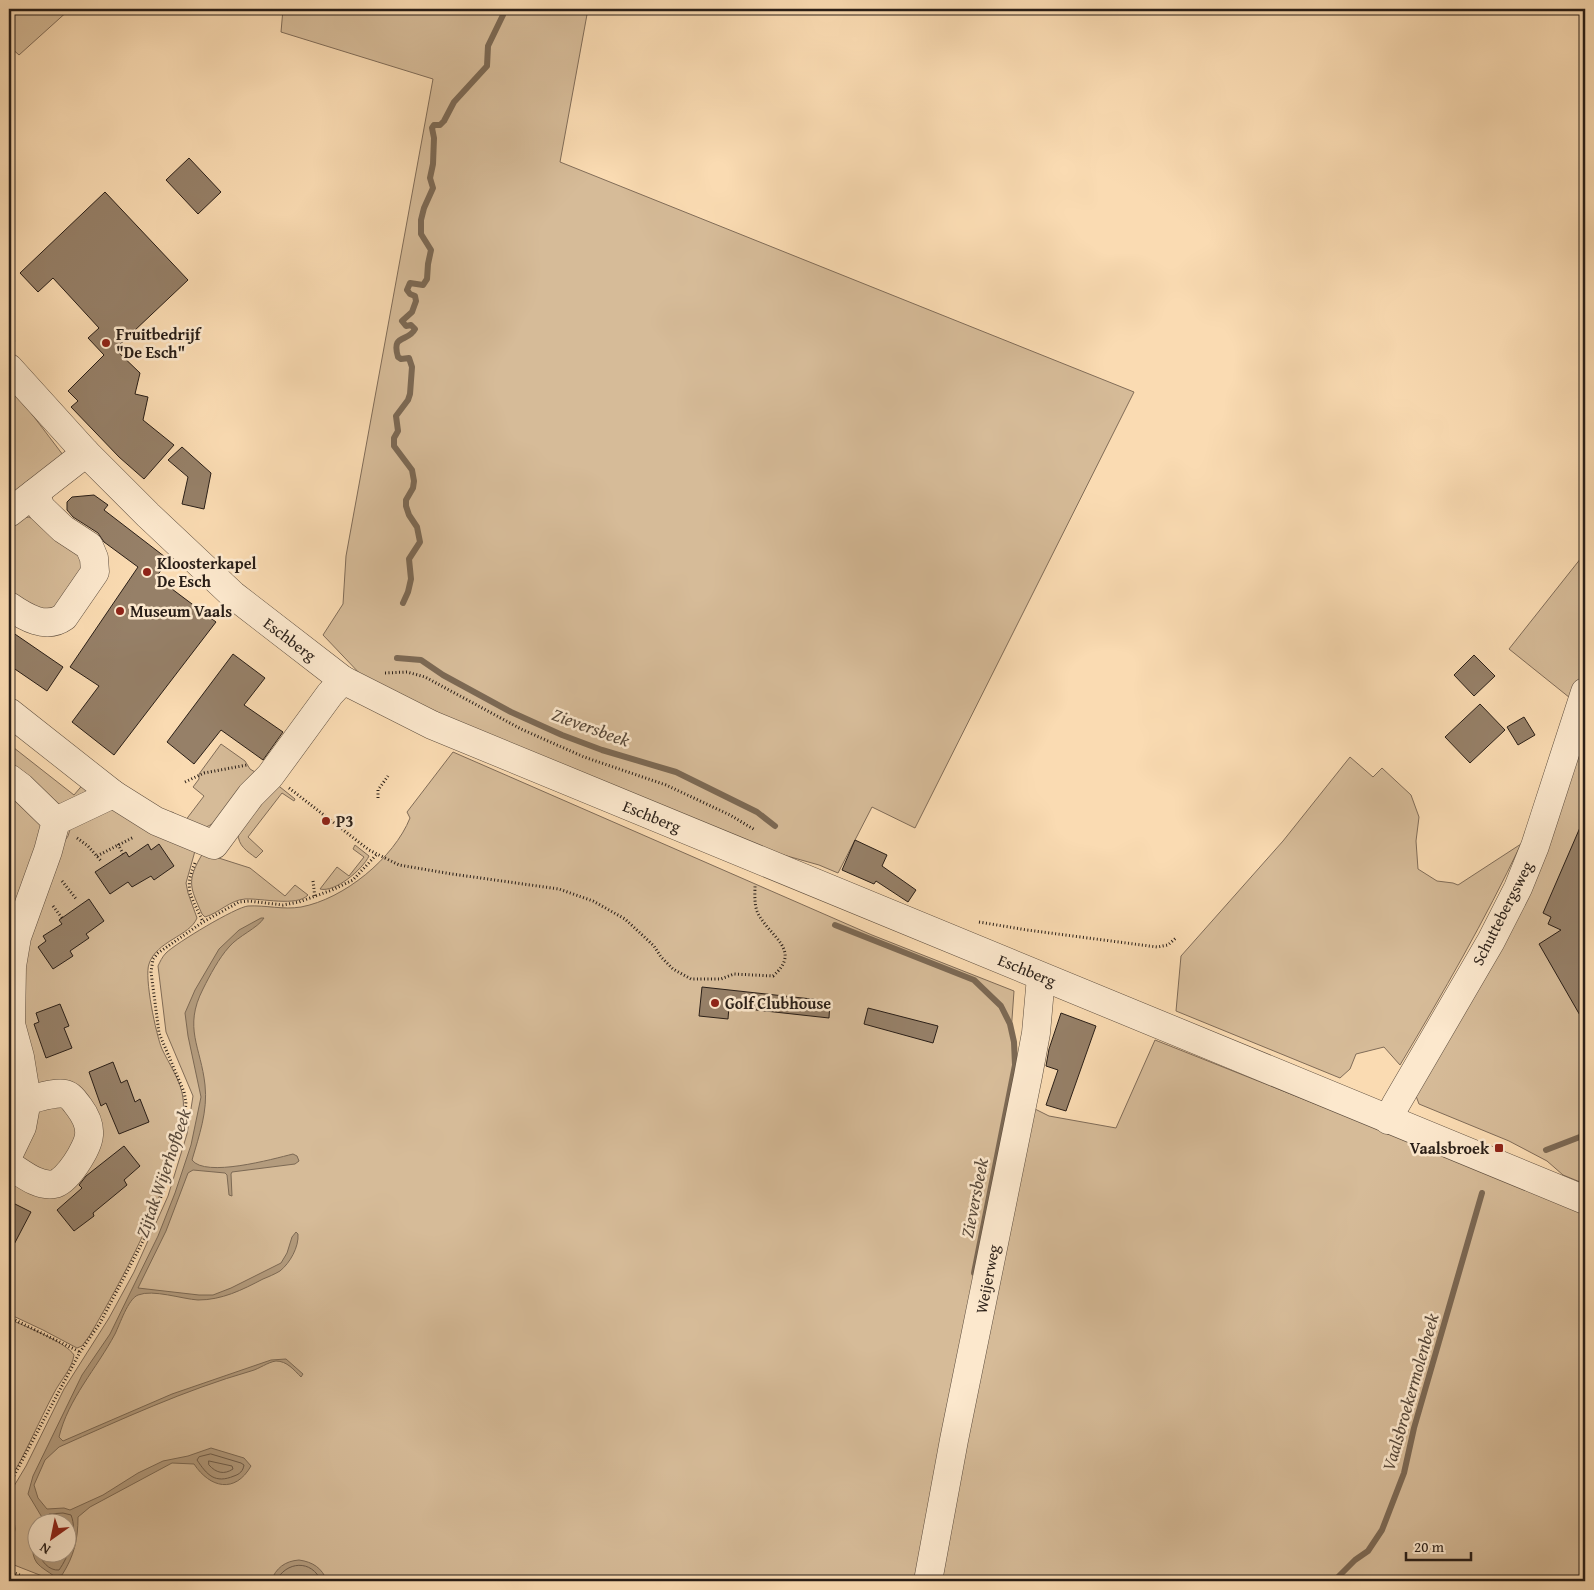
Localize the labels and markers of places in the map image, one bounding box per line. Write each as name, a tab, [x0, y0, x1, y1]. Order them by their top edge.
place label: Fruitbedrijf "De Esch"	[116, 322, 203, 364]
marker: Fruitbedrijf "De Esch"	[100, 337, 112, 349]
place label: Kloosterkapel De Esch	[157, 551, 257, 593]
marker: Kloosterkapel De Esch	[141, 566, 153, 578]
place label: Museum Vaals	[130, 599, 232, 623]
marker: Museum Vaals	[114, 605, 126, 617]
place label: P3	[336, 809, 354, 833]
marker: P3	[320, 815, 332, 827]
place label: Golf Clubhouse	[725, 991, 831, 1015]
marker: Golf Clubhouse	[709, 997, 721, 1009]
place label: Vaalsbroek	[1410, 1136, 1490, 1160]
marker: Vaalsbroek	[1493, 1142, 1505, 1154]

